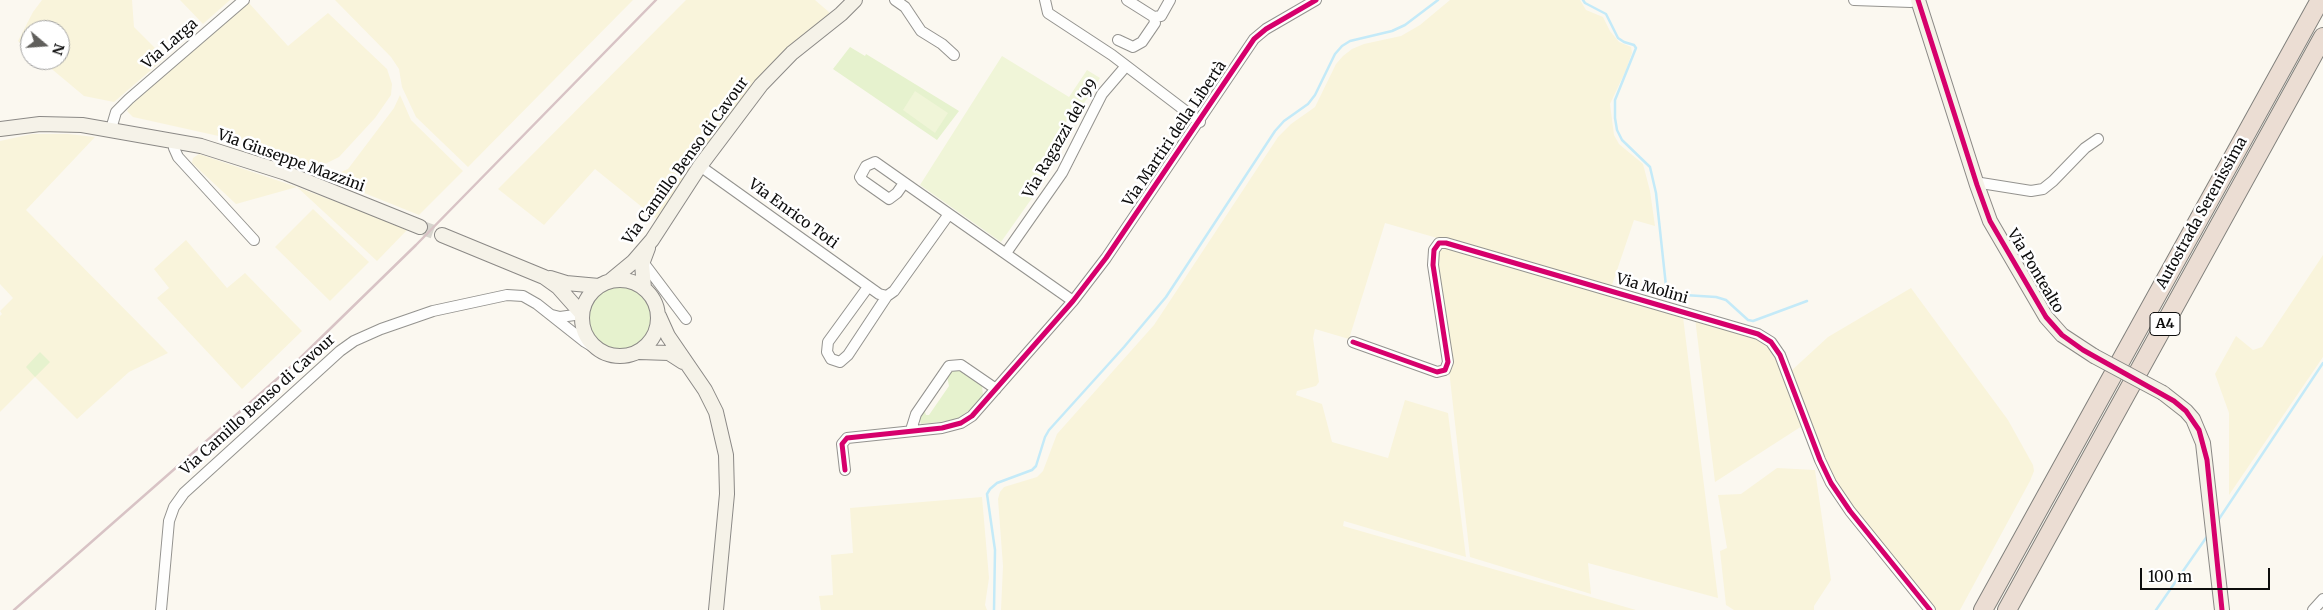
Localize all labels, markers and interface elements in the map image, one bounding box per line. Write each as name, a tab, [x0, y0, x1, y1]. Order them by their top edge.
street label: Via Larga	[139, 15, 201, 73]
north arrow	[20, 20, 70, 70]
text: N	[48, 41, 69, 57]
street label: Via Martiri della Libertà	[1120, 58, 1230, 210]
street label: Via Camillo Benso di Cavour	[619, 74, 753, 248]
street label: Via Ragazzi del '99	[1020, 76, 1102, 202]
street label: Via Giuseppe Mazzini	[215, 126, 367, 196]
street label: Autostrada Serenissima	[2153, 134, 2251, 292]
street label: Via Enrico Toti	[745, 175, 841, 253]
street label: Via Pontealto	[2003, 226, 2067, 316]
street label: Via Molini	[1614, 270, 1690, 308]
road number: A4	[2150, 312, 2180, 336]
street label: Via Camillo Benso di Cavour	[177, 331, 339, 479]
scale bar	[2143, 558, 2273, 590]
text: 100 m	[2148, 567, 2192, 586]

